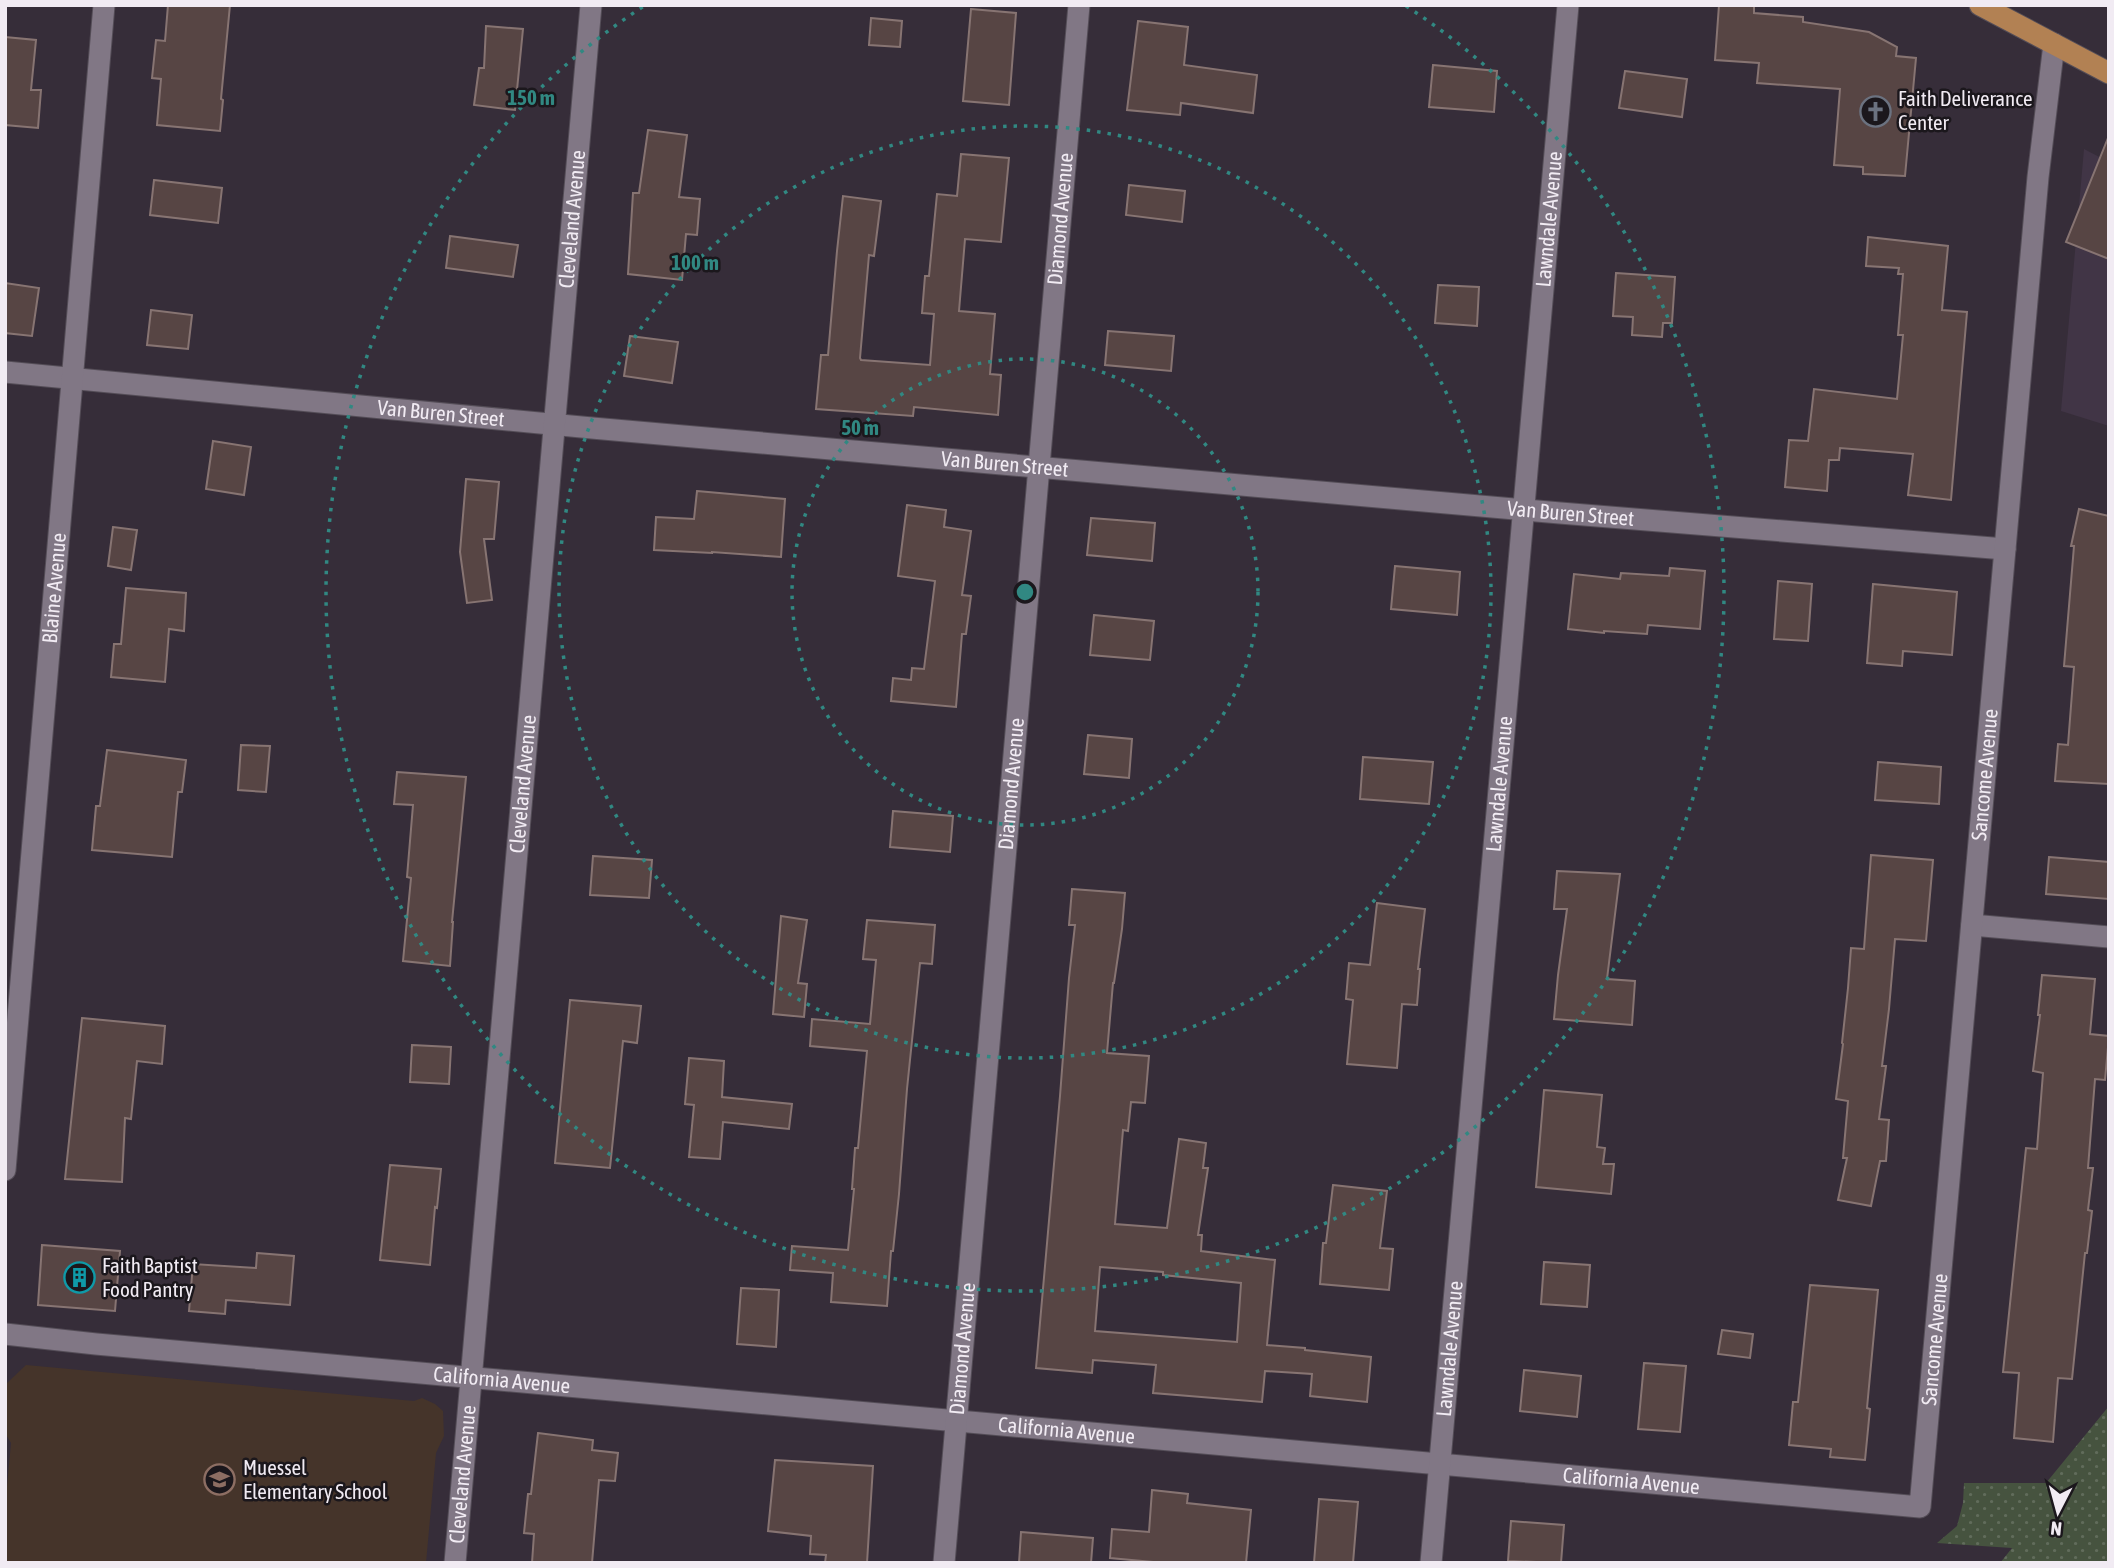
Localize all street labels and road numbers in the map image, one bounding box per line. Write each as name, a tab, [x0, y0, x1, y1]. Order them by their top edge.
street label: Cleveland Avenue	[553, 149, 589, 289]
street label: Lawndale Avenue	[1530, 150, 1566, 288]
street label: Diamond Avenue	[1042, 152, 1077, 286]
street label: Van Buren Street	[376, 395, 506, 431]
street label: Van Buren Street	[940, 446, 1069, 481]
street label: Van Buren Street	[1506, 495, 1635, 530]
street label: Blaine Avenue	[37, 532, 70, 644]
street label: Sancome Avenue	[1966, 708, 2002, 842]
street label: Cleveland Avenue	[504, 714, 540, 854]
street label: Lawndale Avenue	[1481, 715, 1516, 853]
street label: Diamond Avenue	[993, 717, 1028, 851]
street label: Sancome Avenue	[1916, 1272, 1952, 1406]
street label: Lawndale Avenue	[1431, 1280, 1467, 1418]
street label: Diamond Avenue	[944, 1282, 979, 1416]
street label: California Avenue	[432, 1361, 571, 1397]
street label: Cleveland Avenue	[444, 1404, 480, 1544]
street label: California Avenue	[997, 1412, 1136, 1448]
street label: California Avenue	[1562, 1462, 1701, 1498]

